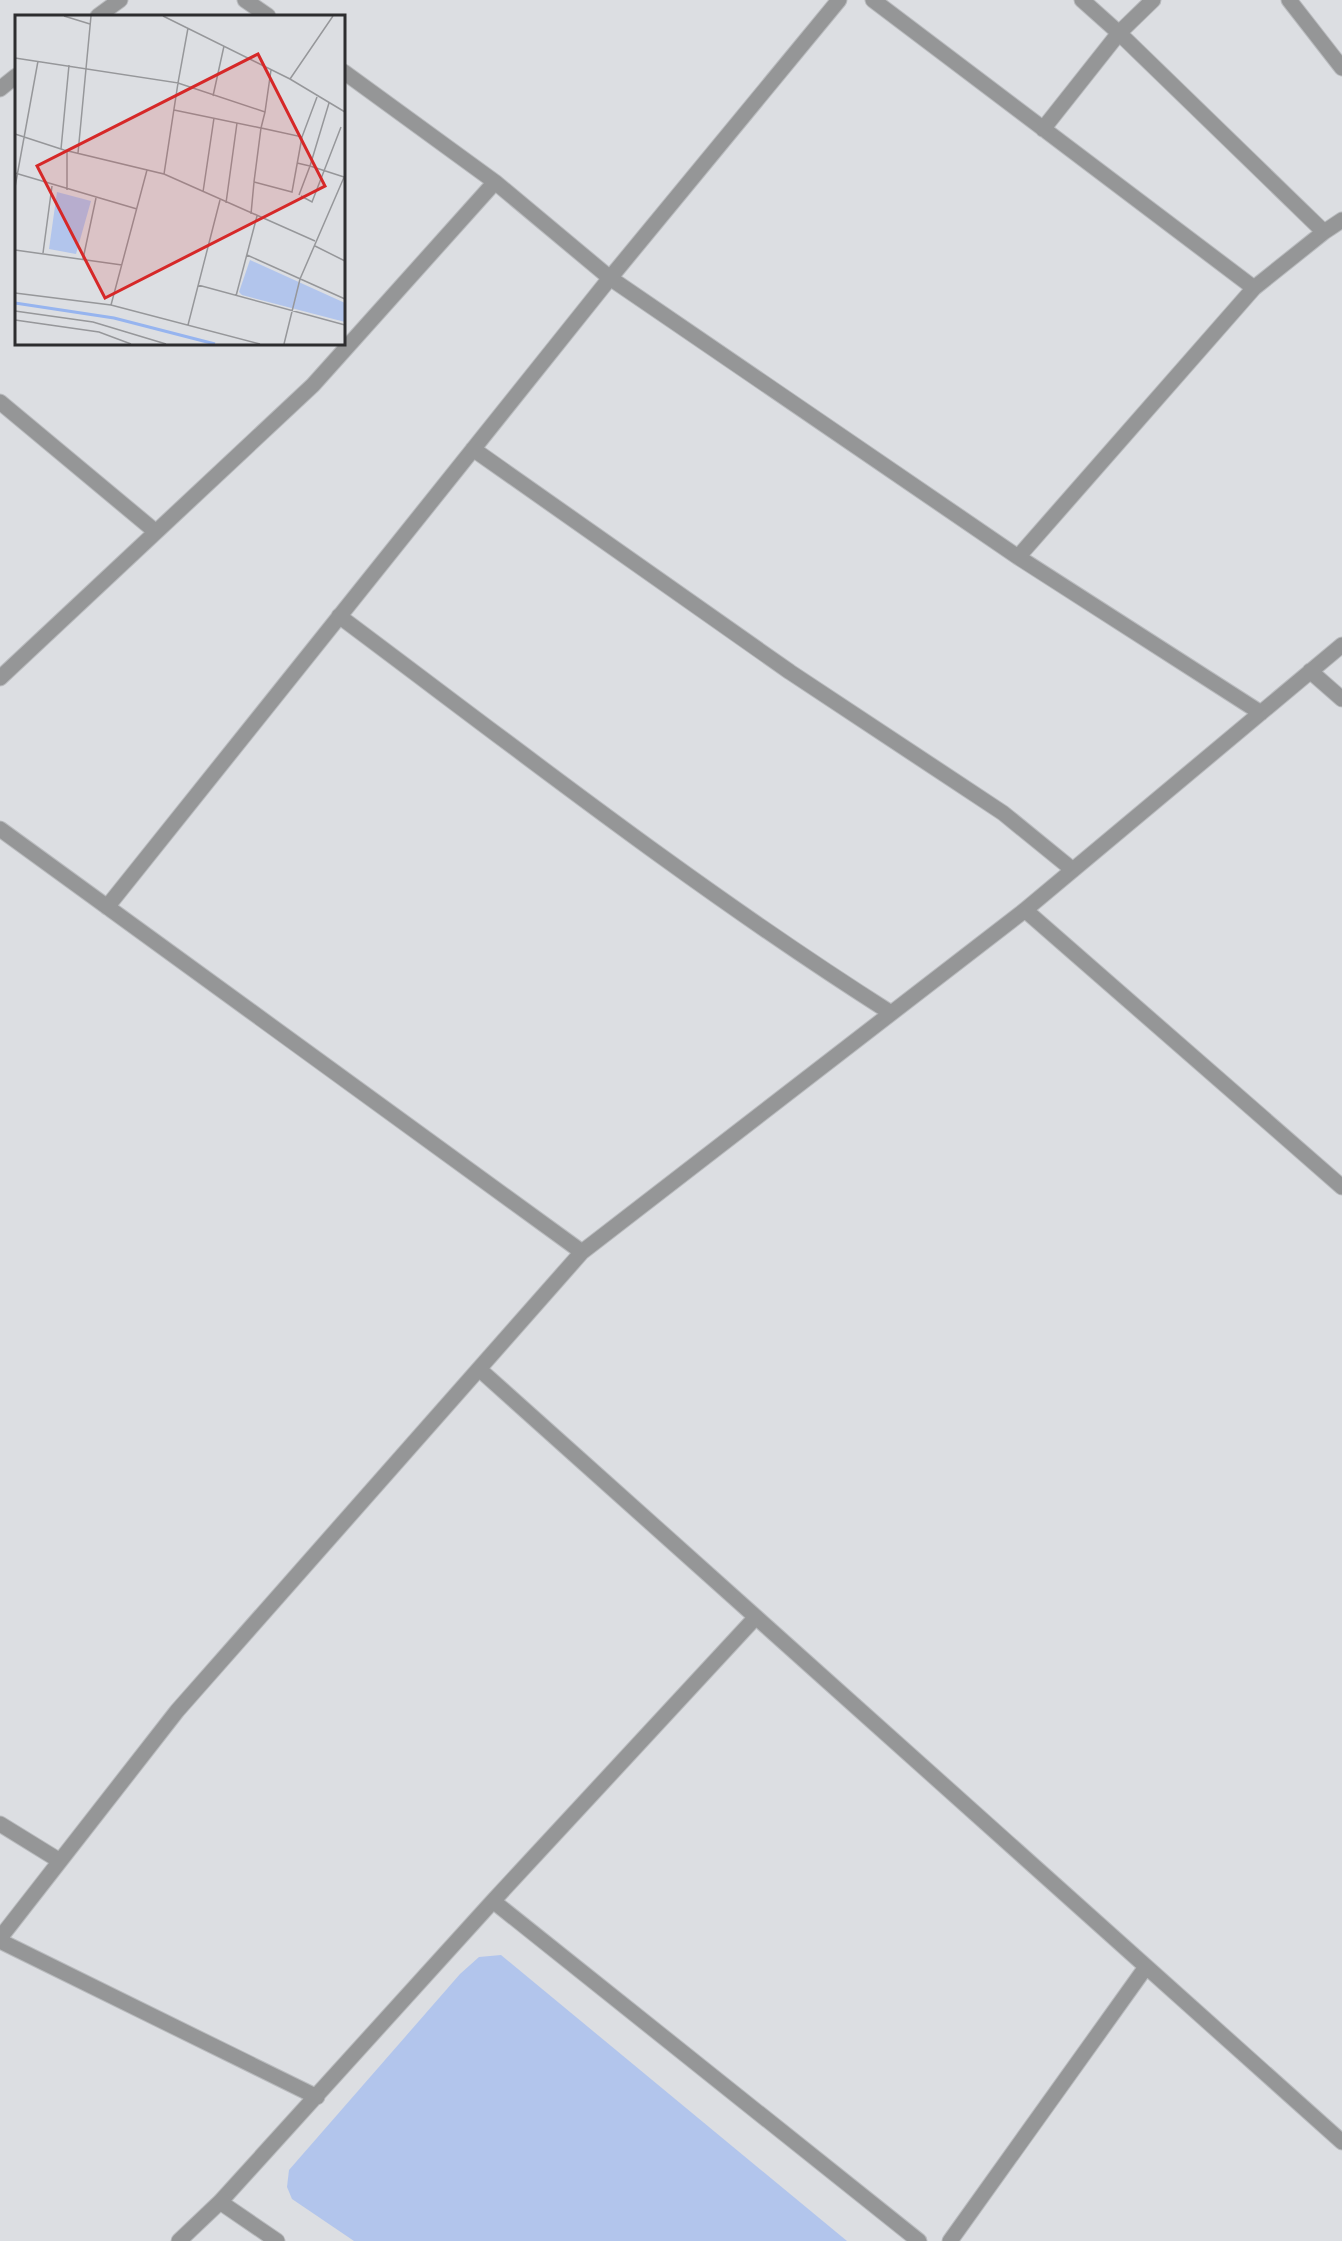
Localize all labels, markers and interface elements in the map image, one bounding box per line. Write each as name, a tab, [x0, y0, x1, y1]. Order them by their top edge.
inset map	[15, 15, 345, 345]

